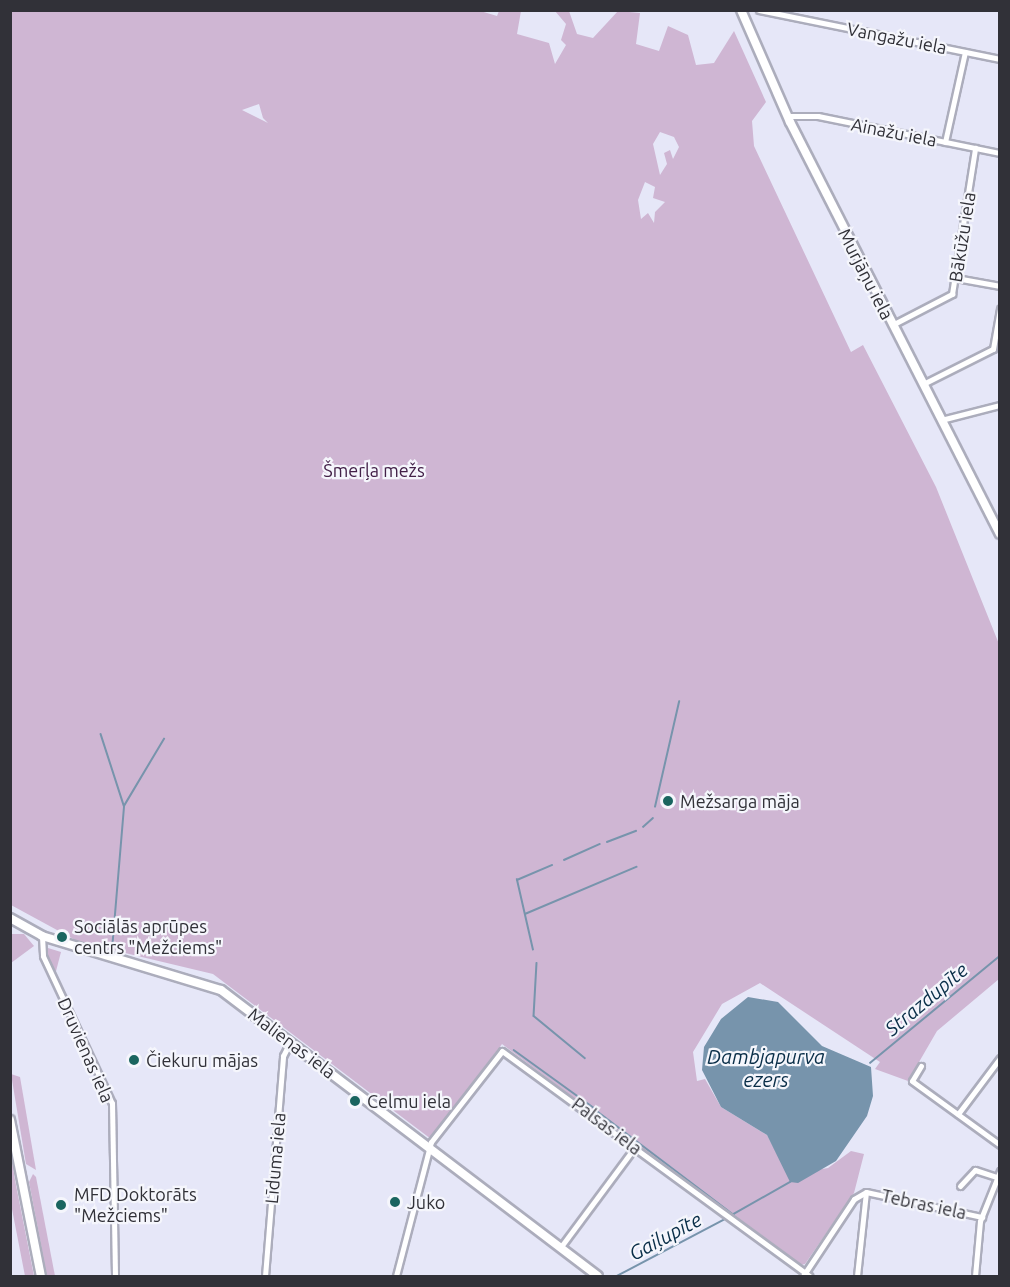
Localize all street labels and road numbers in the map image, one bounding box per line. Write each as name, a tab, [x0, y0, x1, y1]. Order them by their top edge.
street label: Vangažu iela	[845, 18, 949, 58]
street label: Ainažu iela	[849, 113, 939, 151]
street label: Bākūžu iela	[944, 190, 980, 284]
street label: Murjāņu iela	[834, 225, 898, 323]
street label: Druvienas iela	[53, 994, 119, 1106]
street label: Malienas iela	[244, 1003, 340, 1083]
street label: Palsas iela	[568, 1093, 646, 1159]
street label: Līduma iela	[260, 1111, 290, 1205]
street label: Tebras iela	[880, 1185, 968, 1223]

